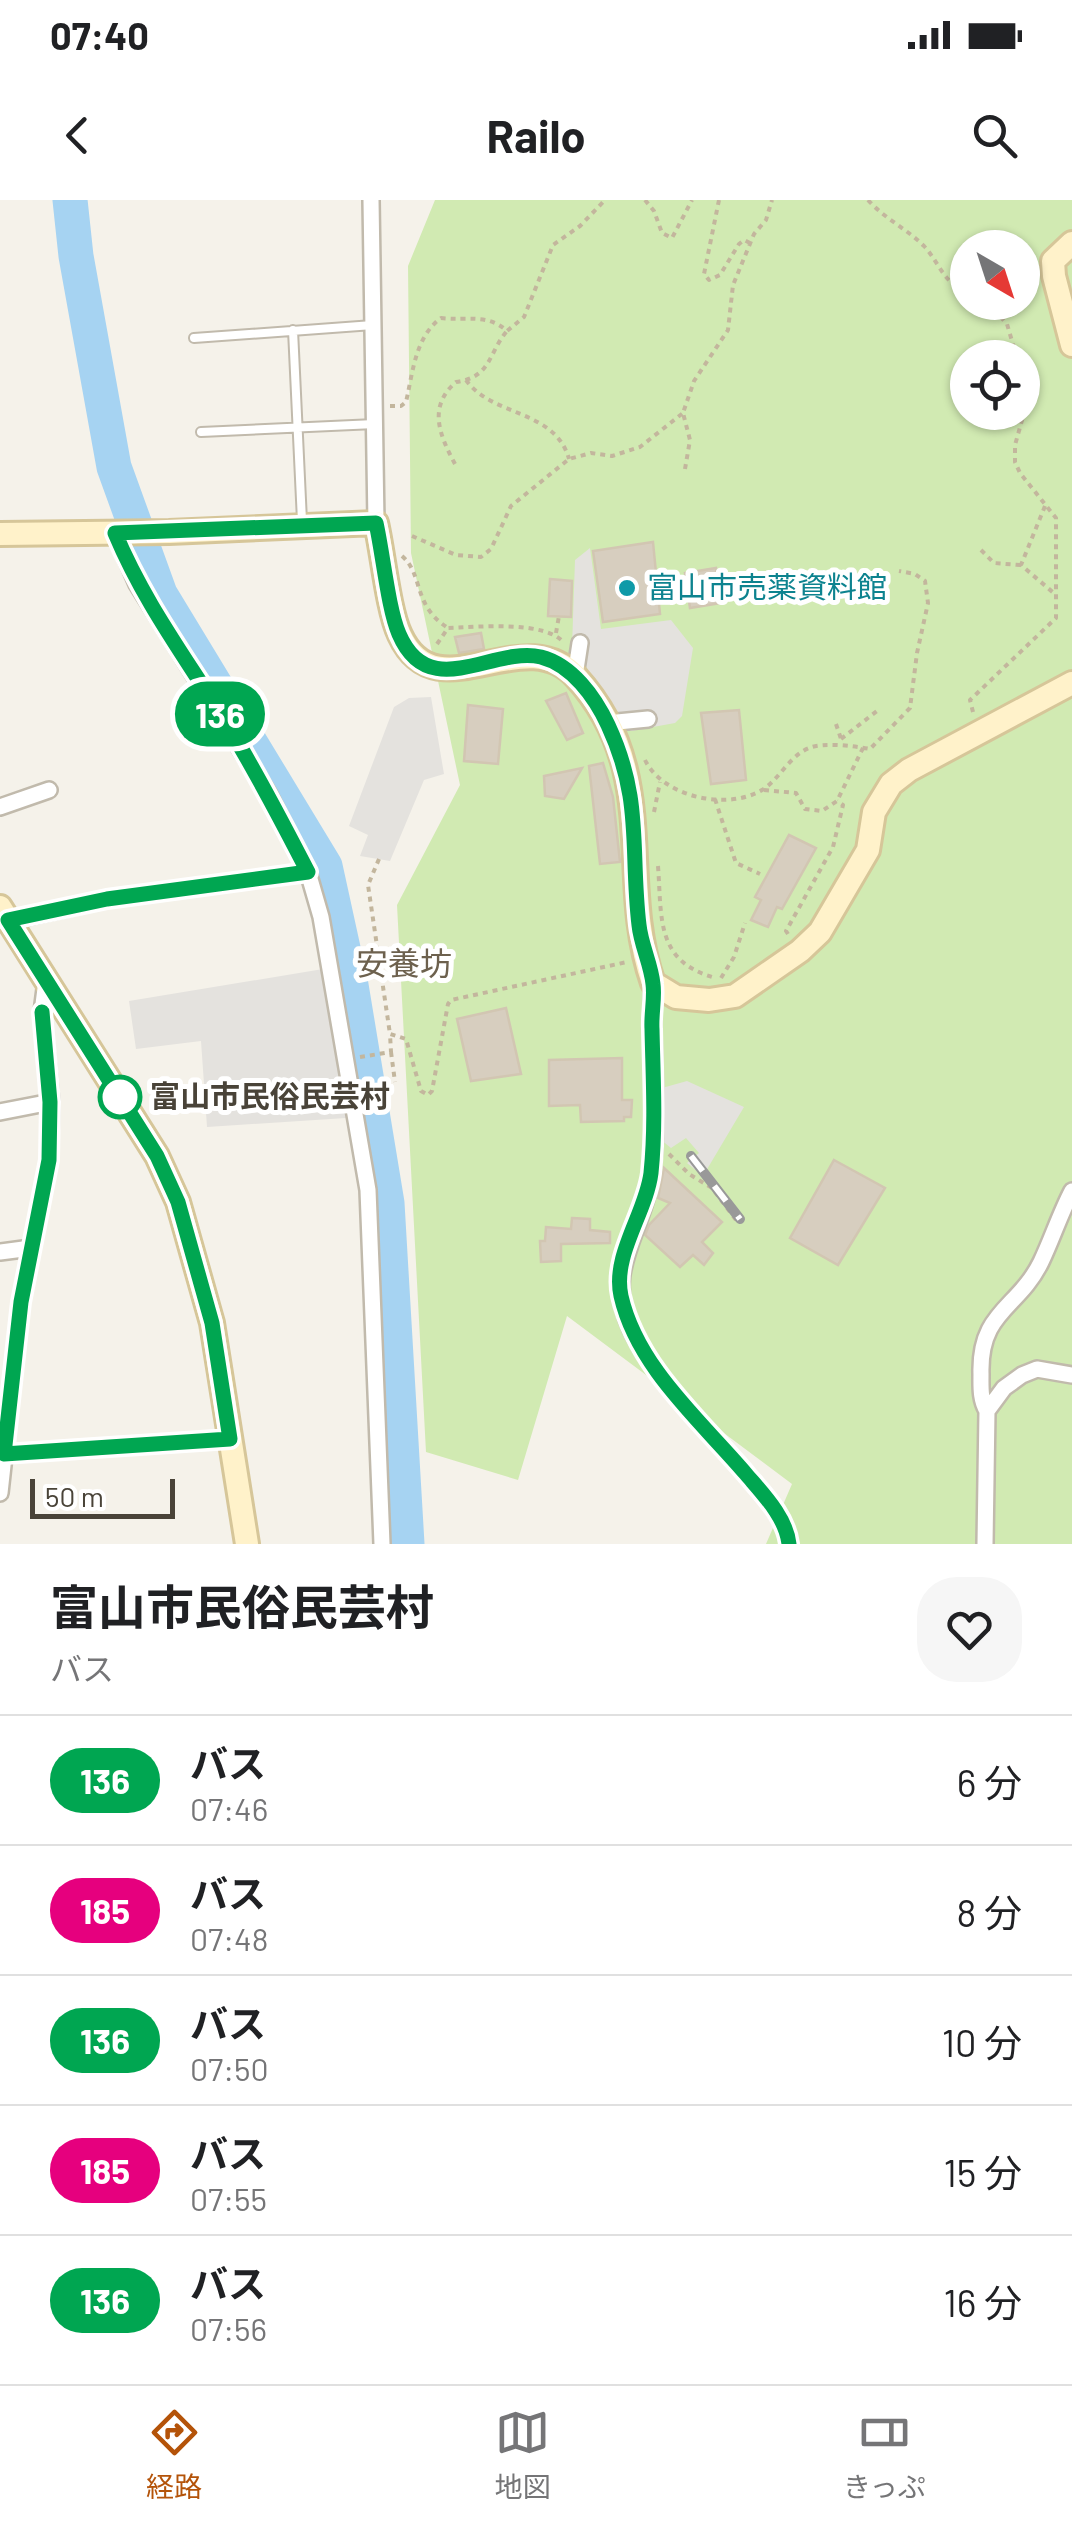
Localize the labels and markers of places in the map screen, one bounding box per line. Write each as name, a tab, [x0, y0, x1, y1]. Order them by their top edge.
place label: 富山市売薬資料館	[647, 568, 887, 604]
marker: 富山市売薬資料館	[616, 577, 638, 599]
marker: 富山市民俗民芸村	[99, 1076, 141, 1118]
place label: 富山市民俗民芸村	[150, 1077, 390, 1113]

